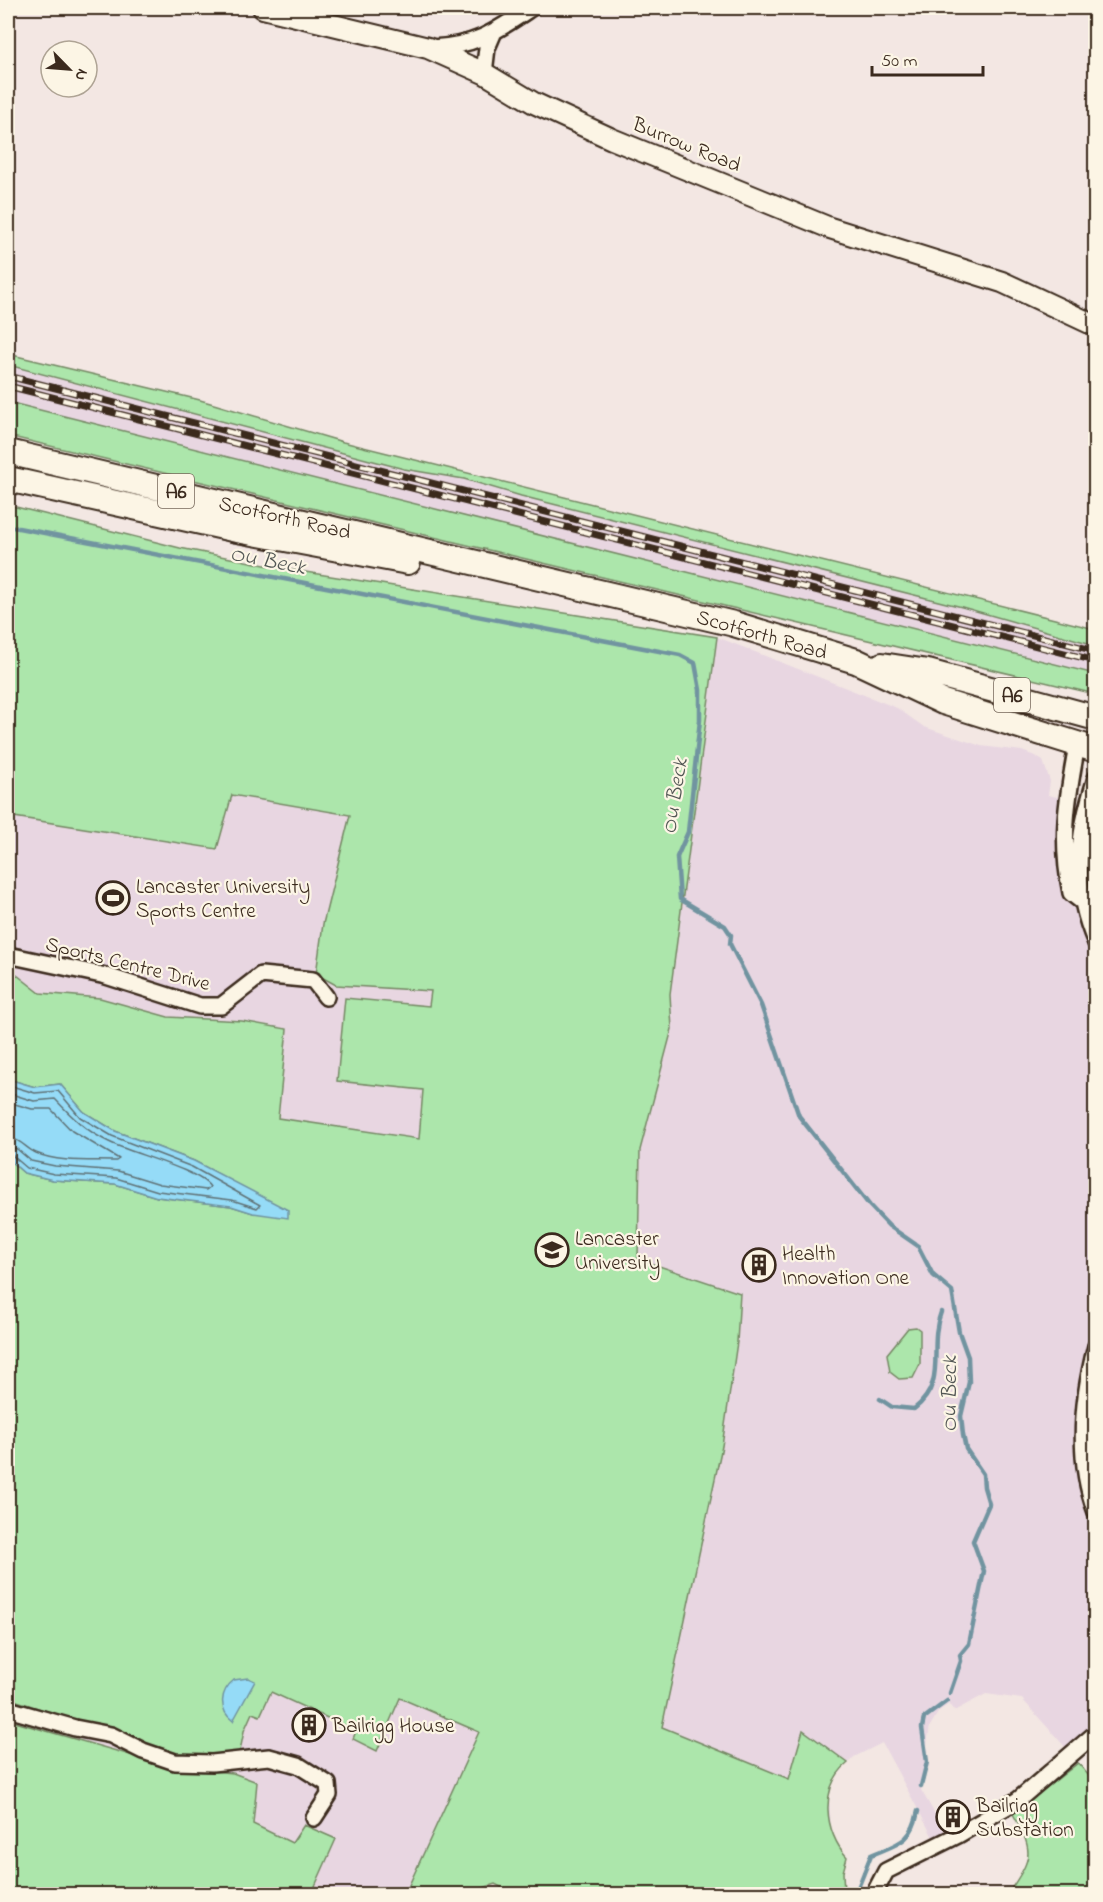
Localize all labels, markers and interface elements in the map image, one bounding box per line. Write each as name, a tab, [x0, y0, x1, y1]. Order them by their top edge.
north arrow	[39, 39, 99, 99]
scale bar	[872, 39, 983, 77]
text: 50 m	[881, 49, 918, 75]
text: N	[68, 65, 94, 85]
street label: Burrow Road	[627, 110, 745, 181]
road number: A6	[158, 474, 194, 508]
street label: Scotforth Road	[216, 489, 354, 549]
water label: Ou Beck	[227, 539, 309, 585]
street label: Scotforth Road	[693, 603, 830, 669]
road number: A6	[994, 678, 1030, 712]
water label: Ou Beck	[654, 755, 698, 837]
place label: Lancaster University Sports Centre	[136, 873, 310, 927]
sports icon: Lancaster University Sports Centre	[95, 880, 131, 916]
street label: Sports Centre Drive	[42, 930, 214, 1000]
place label: Lancaster University	[575, 1225, 660, 1281]
school or university icon: Lancaster University	[534, 1232, 570, 1268]
place label: Health Innovation One	[782, 1240, 910, 1294]
building icon: Health Innovation One	[741, 1247, 777, 1283]
water label: Ou Beck	[935, 1354, 967, 1432]
building icon: Bailrigg House	[291, 1707, 327, 1743]
place label: Bailrigg House	[331, 1712, 455, 1744]
place label: Bailrigg Substation	[975, 1792, 1074, 1846]
building icon: Bailrigg Substation	[935, 1799, 971, 1835]

